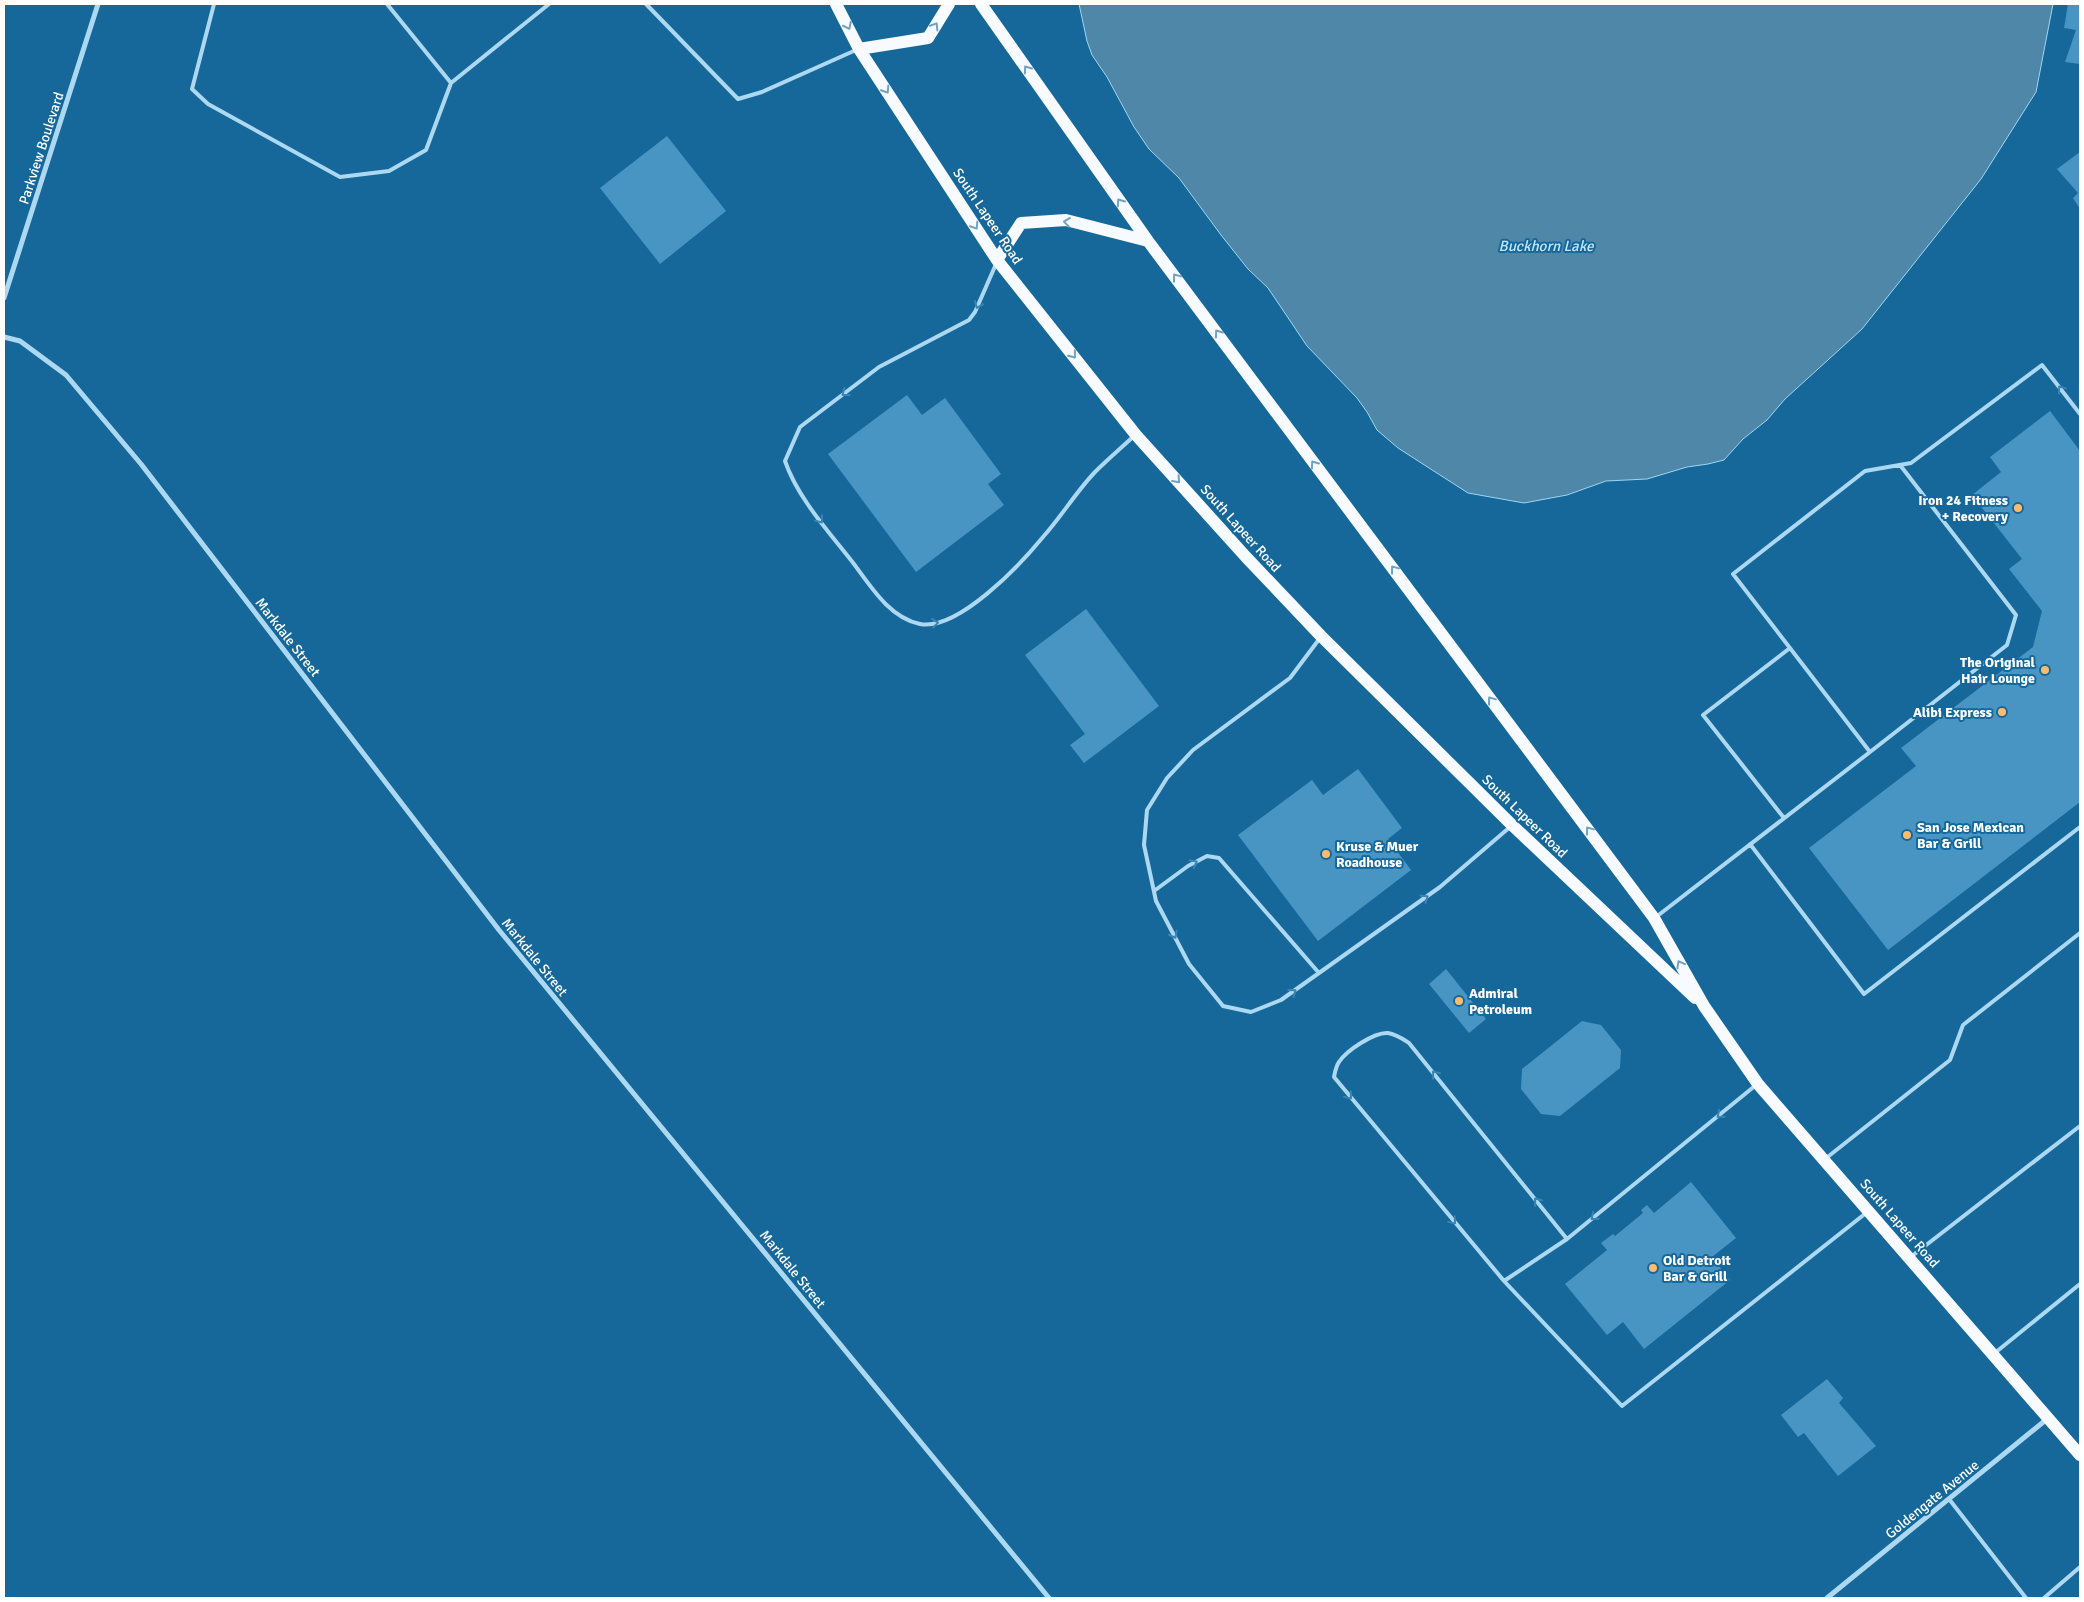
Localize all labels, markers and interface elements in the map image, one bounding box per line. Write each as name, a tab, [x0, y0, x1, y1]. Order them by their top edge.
one-way arrow	[841, 21, 851, 30]
one-way arrow	[929, 23, 939, 32]
one-way arrow	[1024, 65, 1033, 74]
one-way arrow	[879, 85, 889, 94]
street label: Parkview Boulevard	[15, 90, 68, 206]
street label: South Lapeer Road	[949, 165, 1026, 268]
one-way arrow	[1117, 198, 1126, 207]
one-way arrow	[1063, 217, 1071, 228]
one-way arrow	[969, 220, 978, 229]
water label: Buckhorn Lake	[1499, 237, 1595, 255]
one-way arrow	[1173, 273, 1182, 283]
one-way arrow	[974, 300, 985, 309]
one-way arrow	[1215, 329, 1224, 339]
one-way arrow	[1067, 349, 1076, 359]
one-way arrow	[2059, 386, 2067, 395]
one-way arrow	[841, 387, 851, 396]
one-way arrow	[1312, 461, 1320, 470]
one-way arrow	[1171, 474, 1180, 483]
street label: South Lapeer Road	[1197, 481, 1284, 576]
place label: Iron 24 Fitness + Recovery	[1918, 492, 2008, 525]
marker: Iron 24 Fitness + Recovery	[2012, 502, 2024, 514]
one-way arrow	[815, 514, 823, 523]
one-way arrow	[1391, 565, 1400, 575]
street label: Markdale Street	[252, 594, 324, 680]
one-way arrow	[932, 618, 940, 629]
place label: The Original Hair Lounge	[1960, 654, 2036, 687]
marker: The Original Hair Lounge	[2039, 664, 2051, 676]
one-way arrow	[1489, 697, 1497, 706]
place label: Alibi Express	[1913, 704, 1992, 721]
marker: Alibi Express	[1996, 706, 2008, 718]
street label: South Lapeer Road	[1478, 771, 1571, 861]
place label: San Jose Mexican Bar & Grill	[1917, 819, 2024, 852]
one-way arrow	[1586, 827, 1594, 836]
marker: San Jose Mexican Bar & Grill	[1901, 829, 1913, 841]
place label: Kruse & Muer Roadhouse	[1336, 838, 1419, 871]
marker: Kruse & Muer Roadhouse	[1320, 848, 1332, 860]
one-way arrow	[1189, 859, 1198, 869]
one-way arrow	[1419, 895, 1428, 903]
street label: Markdale Street	[498, 915, 571, 1000]
one-way arrow	[1168, 930, 1178, 939]
one-way arrow	[1676, 960, 1686, 969]
place label: Admiral Petroleum	[1469, 985, 1532, 1018]
one-way arrow	[1287, 989, 1297, 998]
marker: Admiral Petroleum	[1453, 995, 1465, 1007]
one-way arrow	[1432, 1071, 1440, 1080]
one-way arrow	[1344, 1090, 1353, 1099]
one-way arrow	[1717, 1109, 1726, 1118]
street label: South Lapeer Road	[1856, 1175, 1943, 1271]
one-way arrow	[1534, 1198, 1542, 1207]
one-way arrow	[1591, 1211, 1600, 1219]
one-way arrow	[1448, 1215, 1457, 1224]
street label: Markdale Street	[756, 1227, 829, 1312]
place label: Old Detroit Bar & Grill	[1663, 1252, 1732, 1285]
marker: Old Detroit Bar & Grill	[1647, 1262, 1659, 1274]
street label: Goldengate Avenue	[1882, 1456, 1982, 1542]

